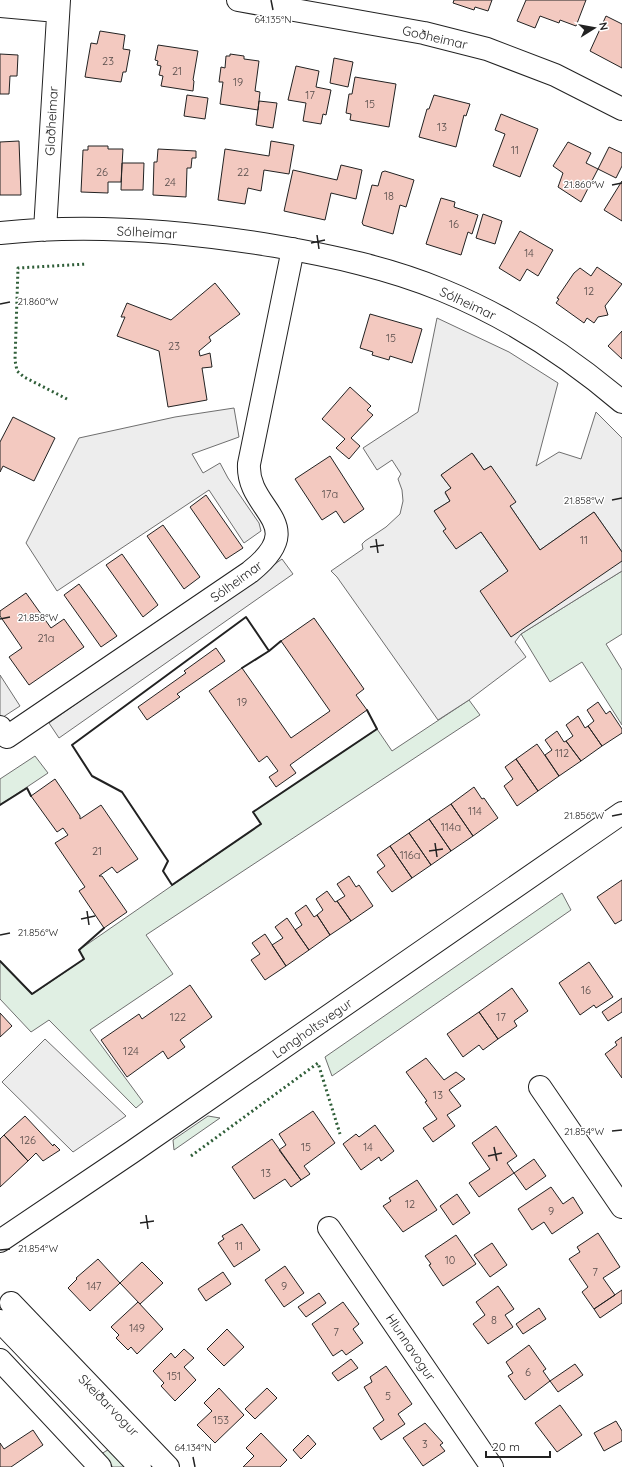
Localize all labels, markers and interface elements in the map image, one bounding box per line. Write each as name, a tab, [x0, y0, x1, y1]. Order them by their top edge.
north arrow	[574, 8, 614, 48]
text: 64.135°N	[254, 13, 292, 26]
text: N	[596, 21, 611, 31]
street label: Goðheimar	[401, 22, 469, 52]
house number: 23	[102, 54, 114, 68]
house number: 21	[172, 64, 182, 78]
house number: 19	[233, 75, 243, 89]
street label: Glaðheimar	[41, 86, 61, 156]
house number: 17	[305, 88, 315, 102]
house number: 15	[365, 97, 375, 111]
house number: 13	[437, 120, 447, 134]
house number: 11	[511, 143, 519, 157]
house number: 26	[96, 165, 108, 179]
house number: 22	[237, 165, 249, 179]
house number: 24	[164, 175, 176, 189]
text: 21.860°W	[564, 178, 605, 191]
house number: 18	[384, 189, 394, 203]
house number: 16	[449, 217, 459, 231]
street label: Sólheimar	[116, 222, 178, 242]
house number: 14	[524, 246, 534, 260]
street label: Sólheimar	[437, 283, 499, 323]
house number: 12	[584, 284, 594, 298]
text: 21.860°W	[18, 295, 59, 308]
house number: 15	[386, 331, 396, 345]
house number: 23	[168, 339, 180, 353]
house number: 17a	[322, 487, 338, 501]
text: 21.858°W	[564, 494, 604, 507]
house number: 11	[580, 533, 588, 547]
street label: Sólheimar	[207, 557, 265, 605]
text: 21.858°W	[18, 611, 58, 624]
house number: 21a	[38, 631, 54, 645]
house number: 19	[237, 695, 247, 709]
house number: 112	[555, 746, 569, 760]
house number: 114	[468, 804, 482, 818]
text: 21.856°W	[564, 809, 604, 822]
house number: 114a	[441, 820, 461, 834]
house number: 21	[92, 844, 102, 858]
house number: 116a	[400, 848, 420, 862]
text: 21.856°W	[18, 926, 58, 939]
house number: 16	[581, 983, 591, 997]
street label: Langholtsvegur	[269, 995, 355, 1061]
house number: 122	[170, 1010, 186, 1024]
house number: 17	[496, 1010, 506, 1024]
house number: 124	[123, 1044, 139, 1058]
house number: 13	[433, 1088, 443, 1102]
text: 21.854°W	[564, 1125, 604, 1138]
house number: 126	[20, 1133, 36, 1147]
house number: 15	[301, 1140, 311, 1154]
house number: 14	[363, 1140, 373, 1154]
house number: 13	[261, 1166, 271, 1180]
house number: 12	[405, 1197, 415, 1211]
house number: 9	[548, 1204, 554, 1218]
house number: 11	[235, 1239, 243, 1253]
text: 21.854°W	[18, 1242, 58, 1255]
house number: 10	[445, 1253, 455, 1267]
house number: 7	[592, 1265, 598, 1279]
house number: 147	[86, 1279, 102, 1293]
house number: 9	[281, 1279, 287, 1293]
street label: Hlunnavogur	[383, 1310, 439, 1384]
house number: 8	[491, 1313, 497, 1327]
house number: 149	[129, 1321, 145, 1335]
house number: 7	[333, 1325, 339, 1339]
house number: 6	[525, 1365, 531, 1379]
house number: 151	[167, 1369, 181, 1383]
street label: Skeiðarvogur	[75, 1371, 143, 1439]
house number: 5	[385, 1389, 391, 1403]
house number: 153	[213, 1413, 229, 1427]
scale bar	[486, 1433, 550, 1459]
house number: 3	[422, 1437, 428, 1451]
text: 20 m	[492, 1439, 520, 1454]
text: 64.134°N	[175, 1441, 212, 1454]

